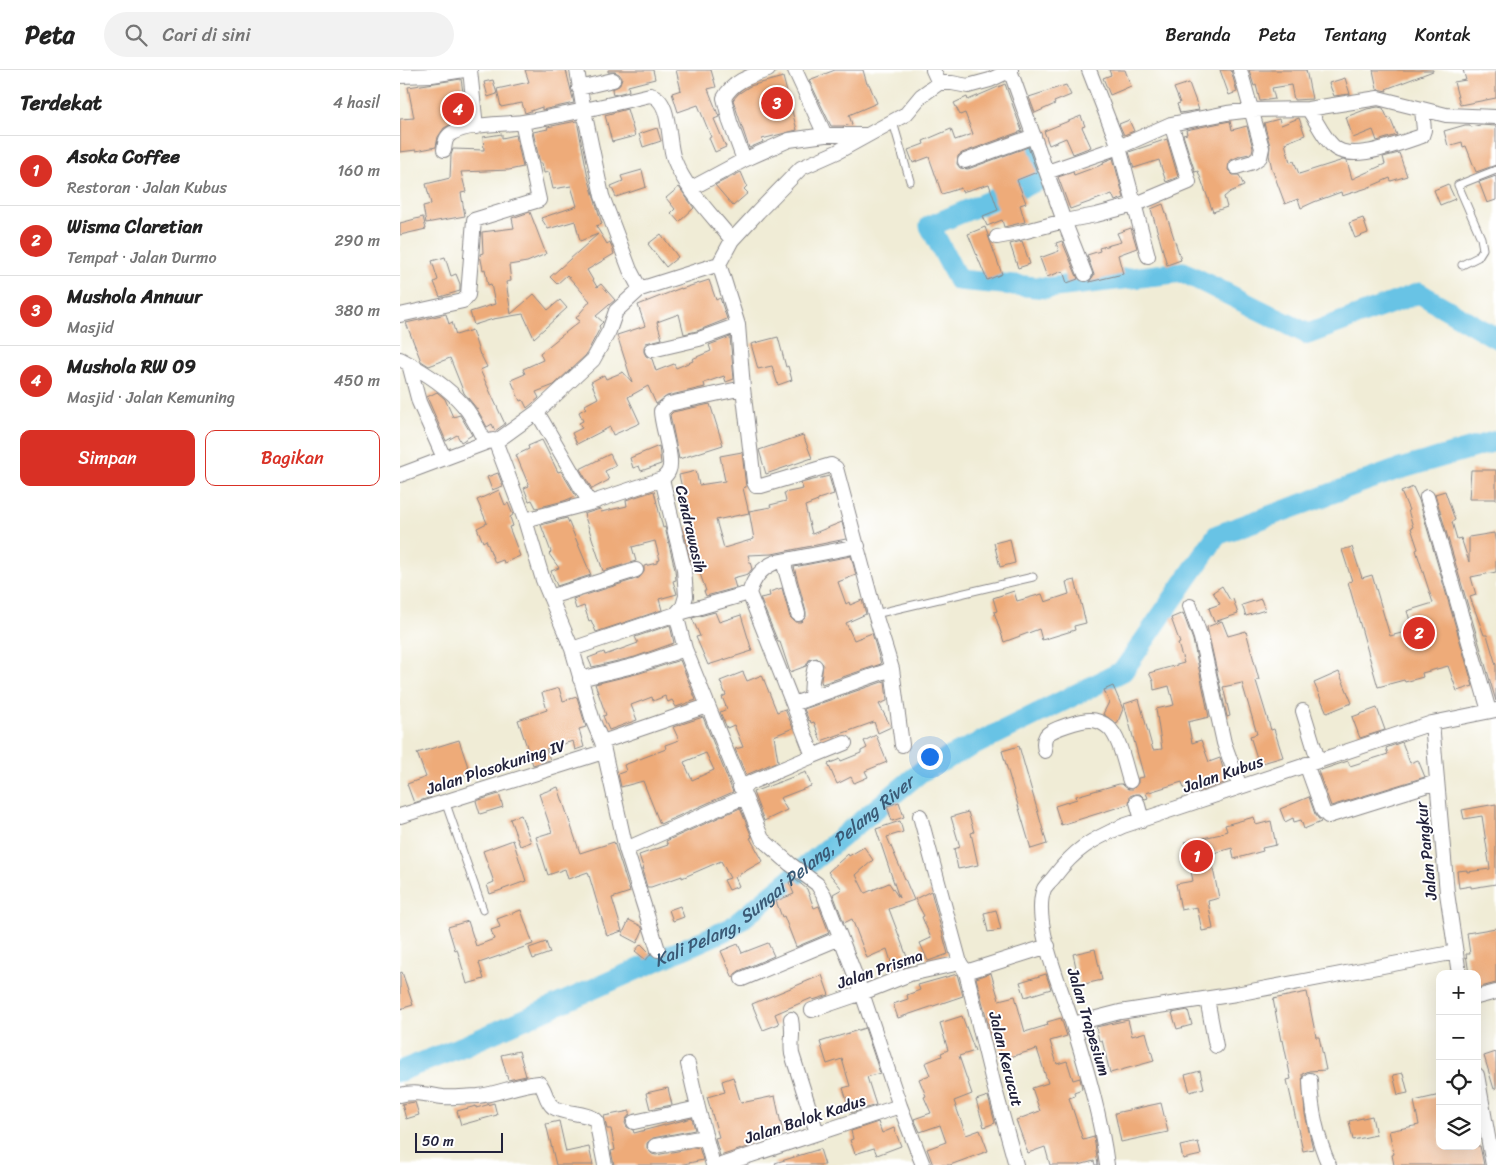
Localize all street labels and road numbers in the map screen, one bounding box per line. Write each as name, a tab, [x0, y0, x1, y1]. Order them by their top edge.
street label: Cendrawasih	[667, 482, 715, 576]
street label: Jalan Plosokuning IV	[422, 731, 570, 804]
street label: Jalan Kubus	[1178, 746, 1268, 802]
street label: Jalan Pangkur	[1406, 799, 1446, 903]
street label: Jalan Prisma	[832, 941, 927, 998]
street label: Jalan Trapesium	[1058, 963, 1119, 1080]
street label: Jalan Kerucut	[980, 1007, 1032, 1110]
street label: Jalan Balok Kadus	[740, 1086, 870, 1153]

